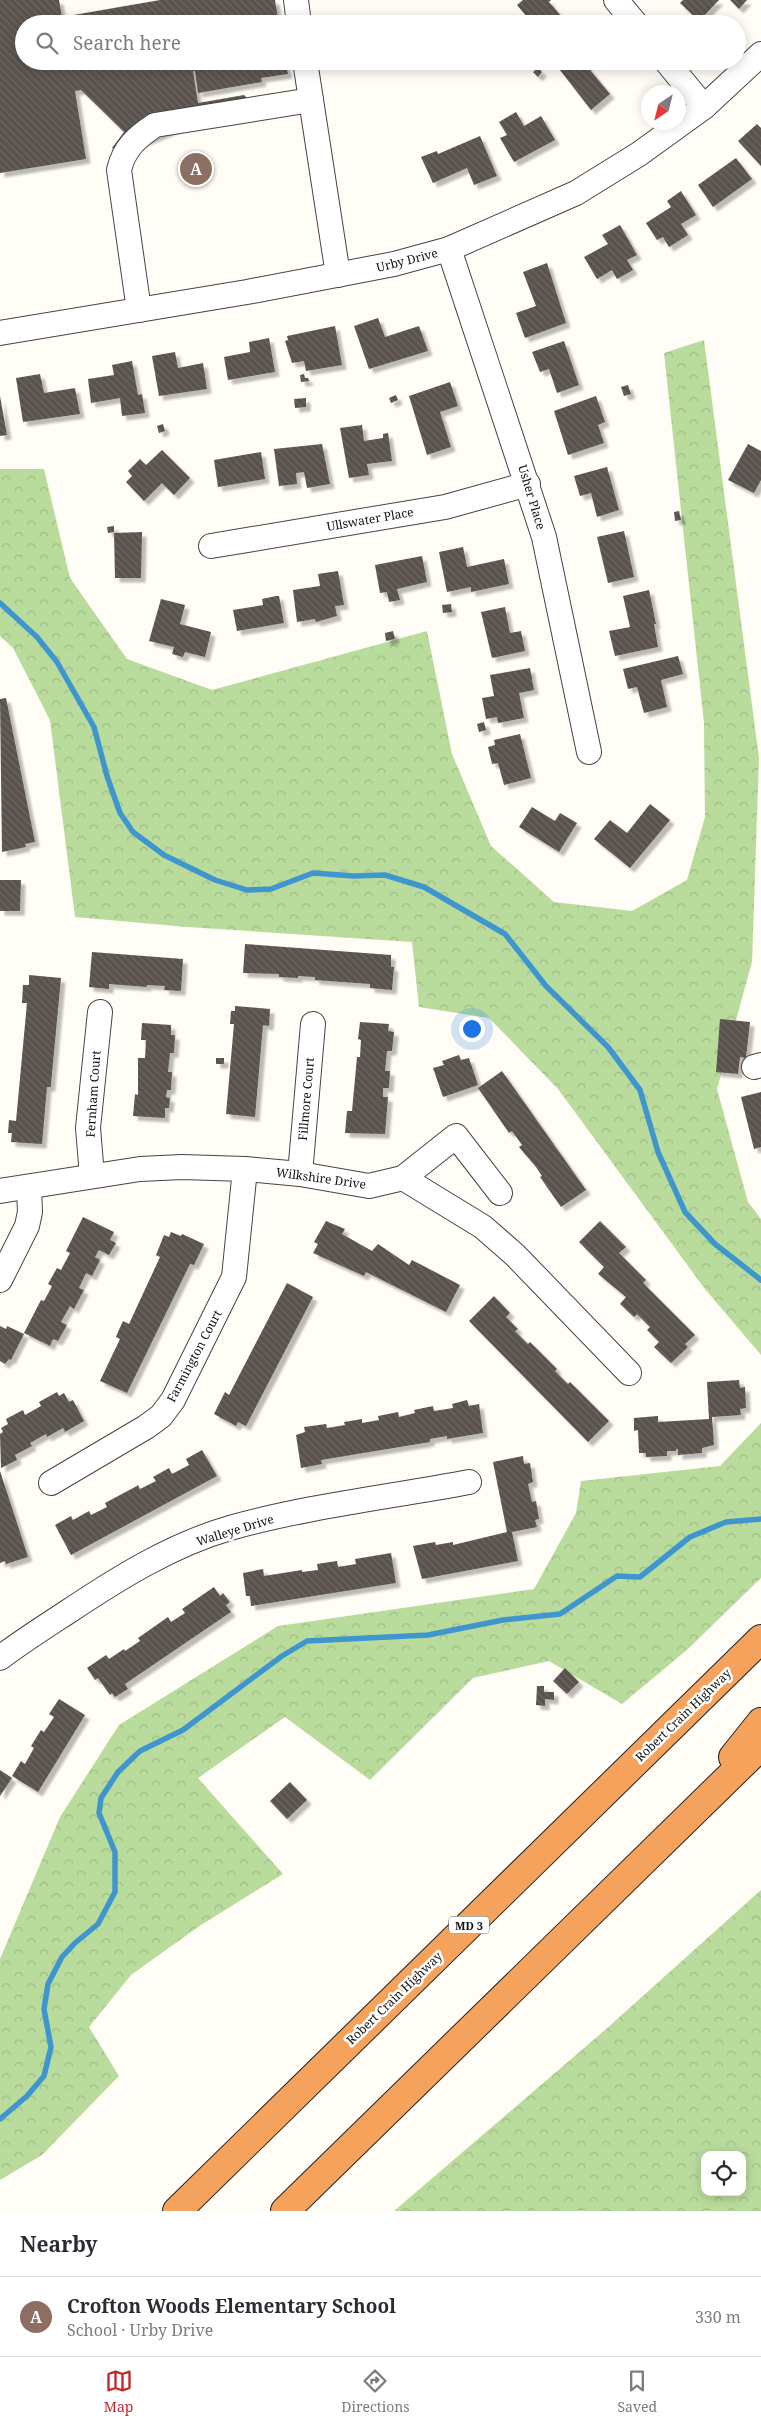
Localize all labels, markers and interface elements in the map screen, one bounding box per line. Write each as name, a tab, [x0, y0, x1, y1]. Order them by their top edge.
search box	[15, 15, 746, 70]
icon: search	[33, 29, 61, 57]
text: Search here	[73, 30, 181, 56]
north arrow	[641, 85, 686, 130]
pin: A	[180, 150, 212, 188]
street label: Urby Drive	[374, 244, 440, 276]
street label: Usher Place	[514, 463, 550, 531]
street label: Ullswater Place	[325, 503, 415, 535]
your location	[459, 1016, 485, 1042]
street label: Fernham Court	[81, 1050, 105, 1138]
street label: Fillmore Court	[294, 1057, 318, 1141]
street label: Wilkshire Drive	[275, 1163, 367, 1193]
street label: Farmington Court	[163, 1307, 225, 1405]
street label: Walleye Drive	[194, 1510, 276, 1550]
street label: Robert Crain Highway	[631, 1665, 735, 1765]
road number: MD 3	[449, 1916, 489, 1934]
street label: Robert Crain Highway	[342, 1948, 446, 2048]
map controls	[701, 2151, 746, 2196]
button: locate	[701, 2151, 746, 2196]
text: Nearby	[20, 2230, 98, 2258]
text: Crofton Woods Elementary School	[67, 2293, 396, 2319]
text: A	[30, 2306, 42, 2328]
text: 330 m	[695, 2306, 741, 2328]
text: School · Urby Drive	[67, 2319, 213, 2341]
tab: Map	[104, 2367, 133, 2416]
tab: Directions	[341, 2367, 410, 2416]
tab: Saved	[617, 2367, 657, 2416]

